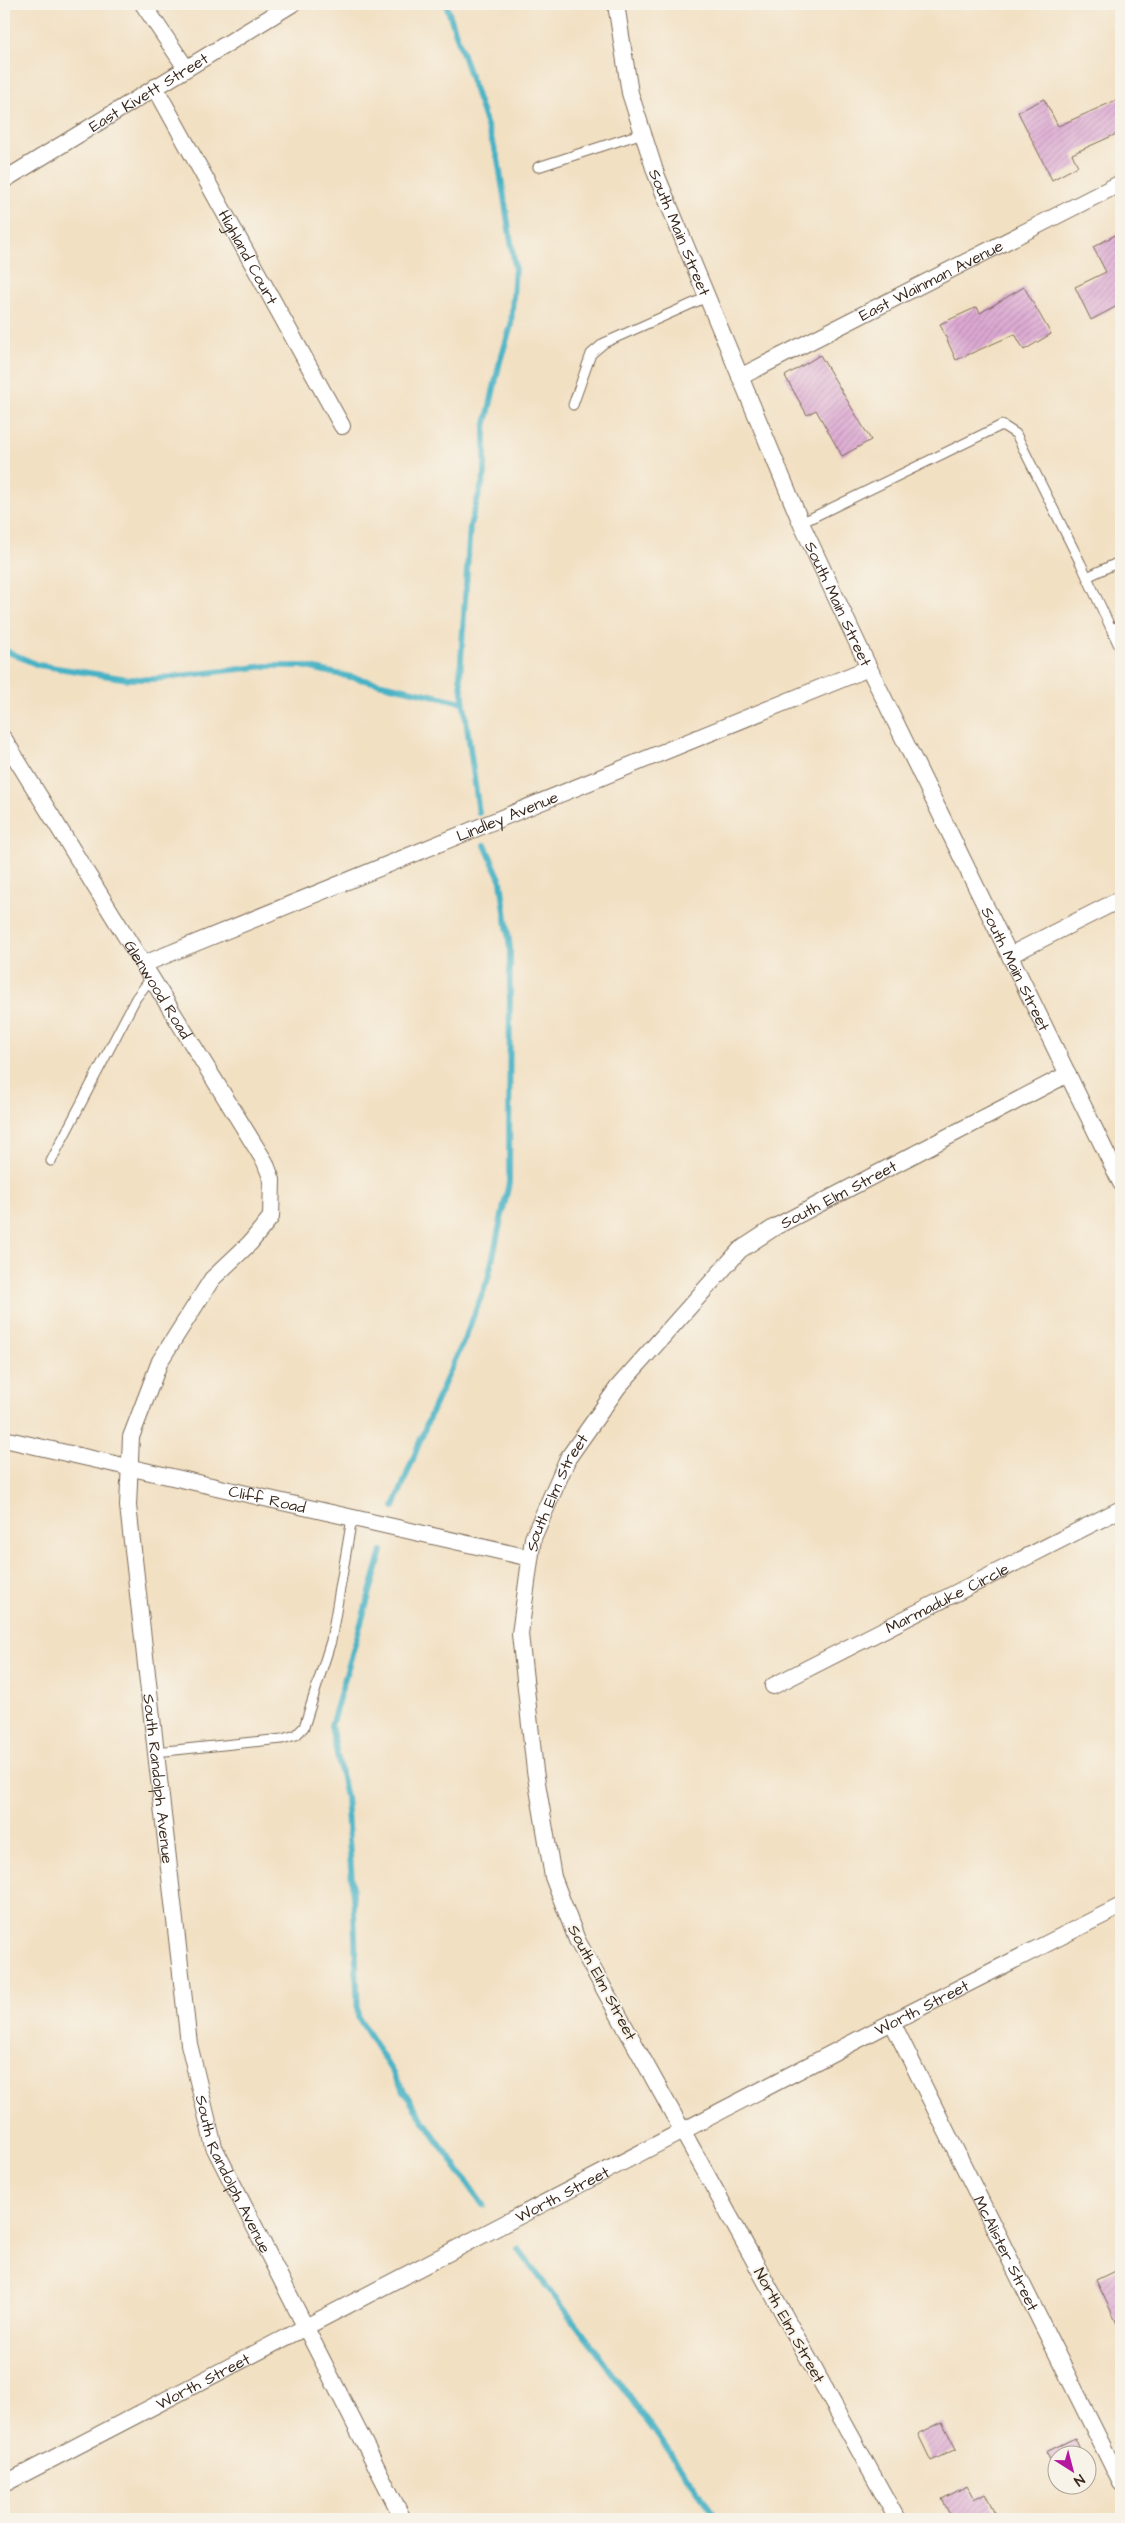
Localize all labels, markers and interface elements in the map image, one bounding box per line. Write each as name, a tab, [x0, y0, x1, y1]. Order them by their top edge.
street label: East Kivett Street	[85, 48, 213, 138]
street label: South Main Street	[643, 166, 716, 300]
street label: Highland Court	[213, 206, 283, 309]
street label: East Wainman Avenue	[855, 235, 1007, 327]
street label: South Main Street	[799, 538, 877, 671]
street label: Lindley Avenue	[453, 786, 562, 847]
street label: South Main Street	[976, 903, 1055, 1035]
street label: Glenwood Road	[119, 936, 196, 1043]
street label: South Elm Street	[777, 1155, 901, 1234]
street label: South Elm Street	[521, 1429, 594, 1553]
street label: Cliff Road	[226, 1480, 308, 1519]
street label: Marmaduke Circle	[882, 1558, 1013, 1639]
street label: South Randolph Avenue	[137, 1693, 178, 1865]
street label: South Elm Street	[562, 1921, 642, 2045]
street label: Worth Street	[871, 1975, 973, 2041]
street label: South Randolph Avenue	[190, 2093, 276, 2257]
street label: Worth Street	[512, 2161, 614, 2228]
street label: McAlister Street	[968, 2192, 1044, 2315]
street label: North Elm Street	[748, 2264, 830, 2388]
street label: Worth Street	[152, 2348, 254, 2415]
north arrow	[1048, 2446, 1098, 2496]
text: N	[1069, 2469, 1088, 2491]

